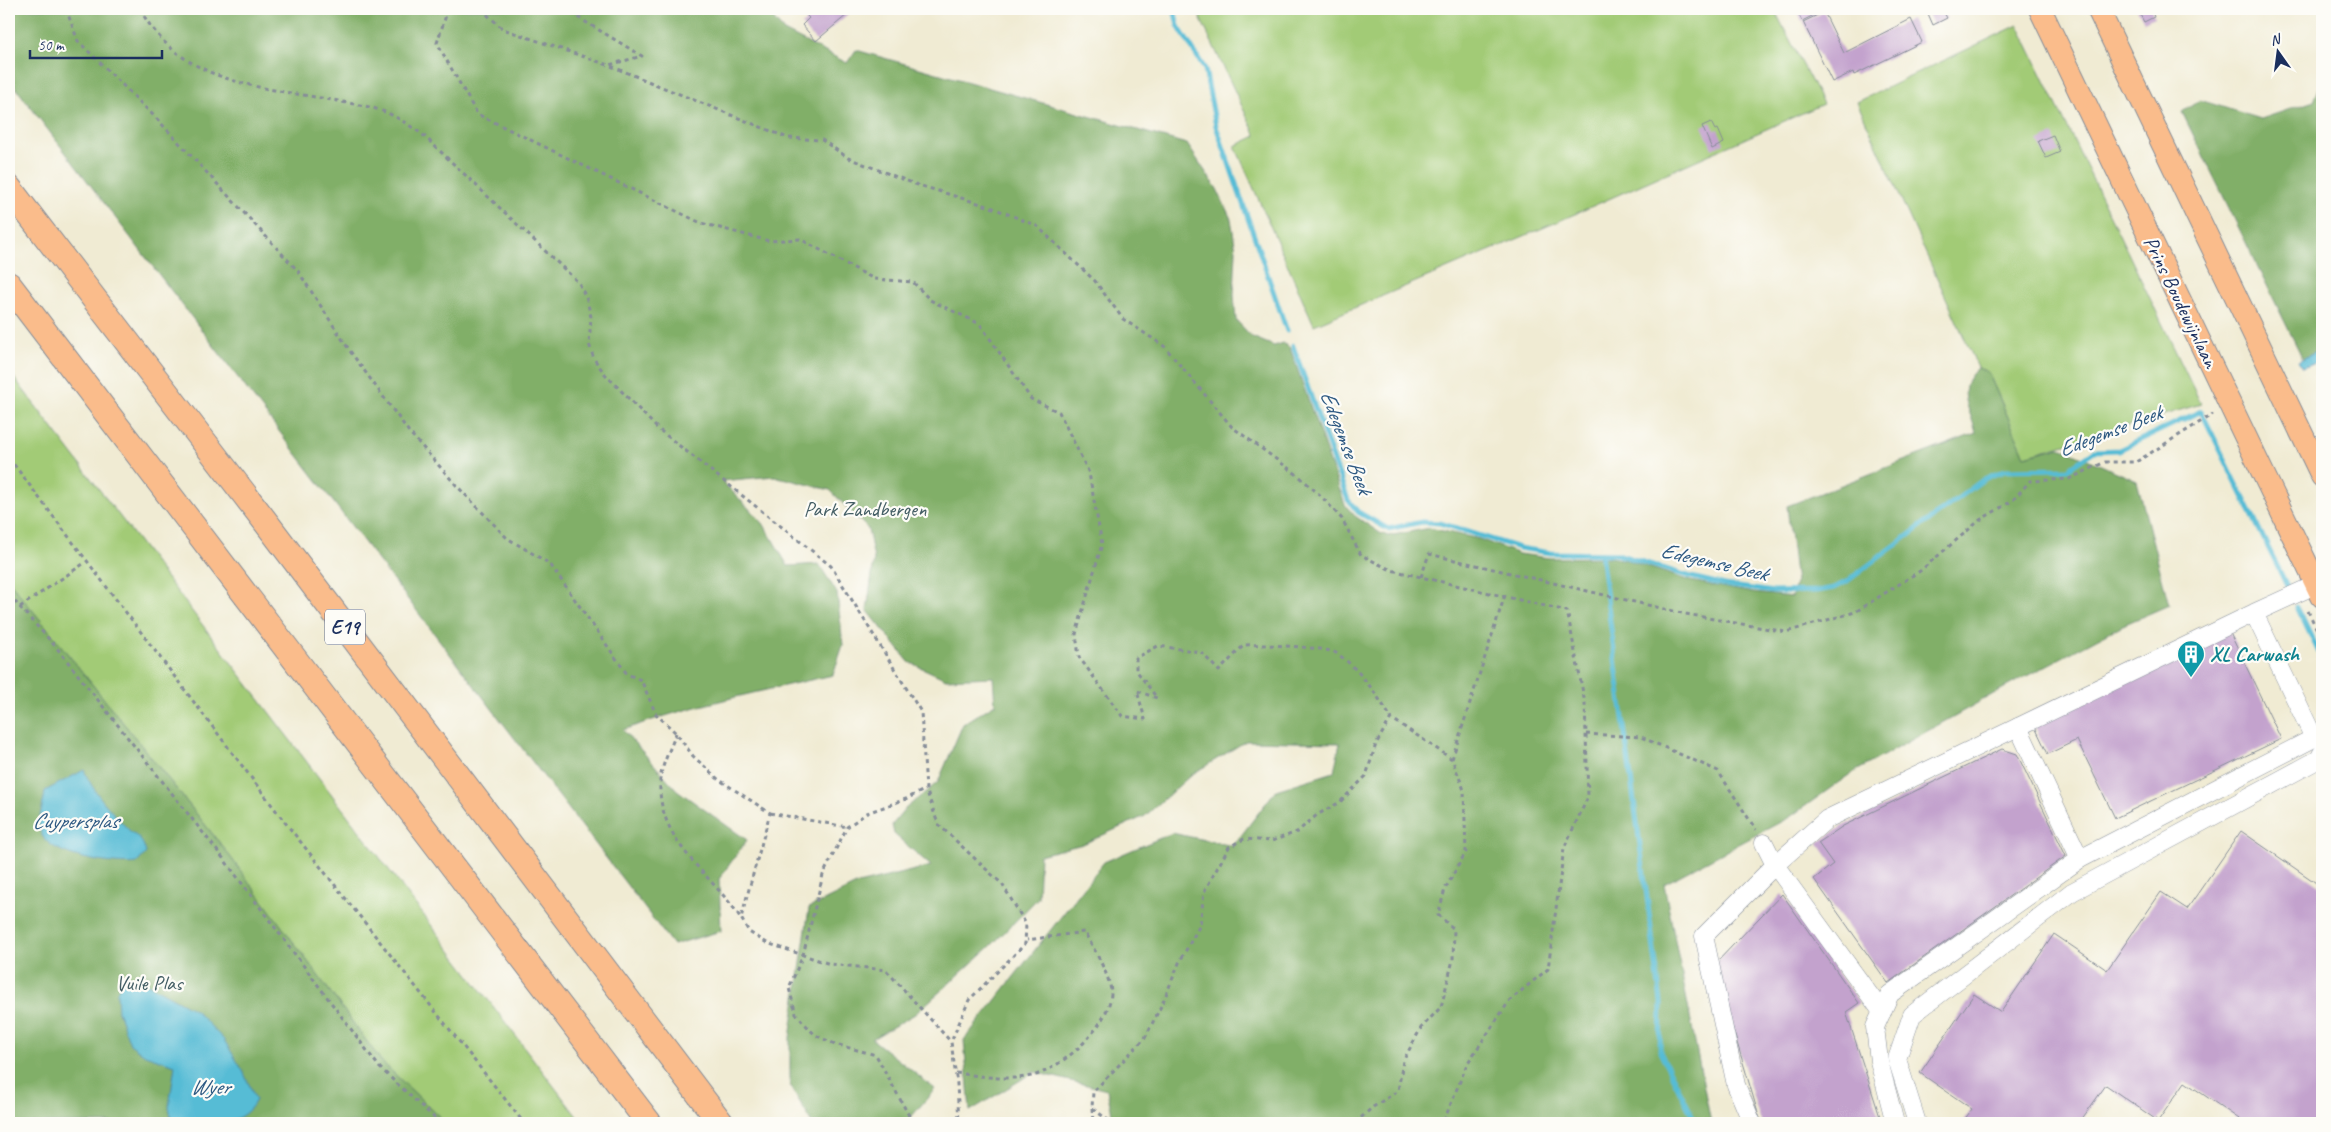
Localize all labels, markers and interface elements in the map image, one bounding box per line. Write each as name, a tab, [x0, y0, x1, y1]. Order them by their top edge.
scale bar	[30, 28, 162, 60]
north arrow	[2254, 28, 2304, 78]
text: N	[2269, 30, 2283, 49]
text: 50 m	[38, 36, 65, 55]
street label: Prins Boudewijnlaan	[2138, 232, 2225, 374]
water label: Edegemse Beek	[1313, 386, 1380, 501]
water label: Edegemse Beek	[2054, 397, 2169, 464]
park label: Park Zandbergen	[804, 496, 927, 522]
water label: Edegemse Beek	[1658, 536, 1774, 589]
road number: E19	[325, 610, 365, 644]
building icon: XL Carwash	[2176, 639, 2206, 678]
place label: XL Carwash	[2210, 641, 2300, 667]
water label: Cuypersplas	[32, 807, 122, 835]
park label: Vuile Plas	[116, 970, 184, 996]
water label: Wyer	[190, 1073, 233, 1101]

